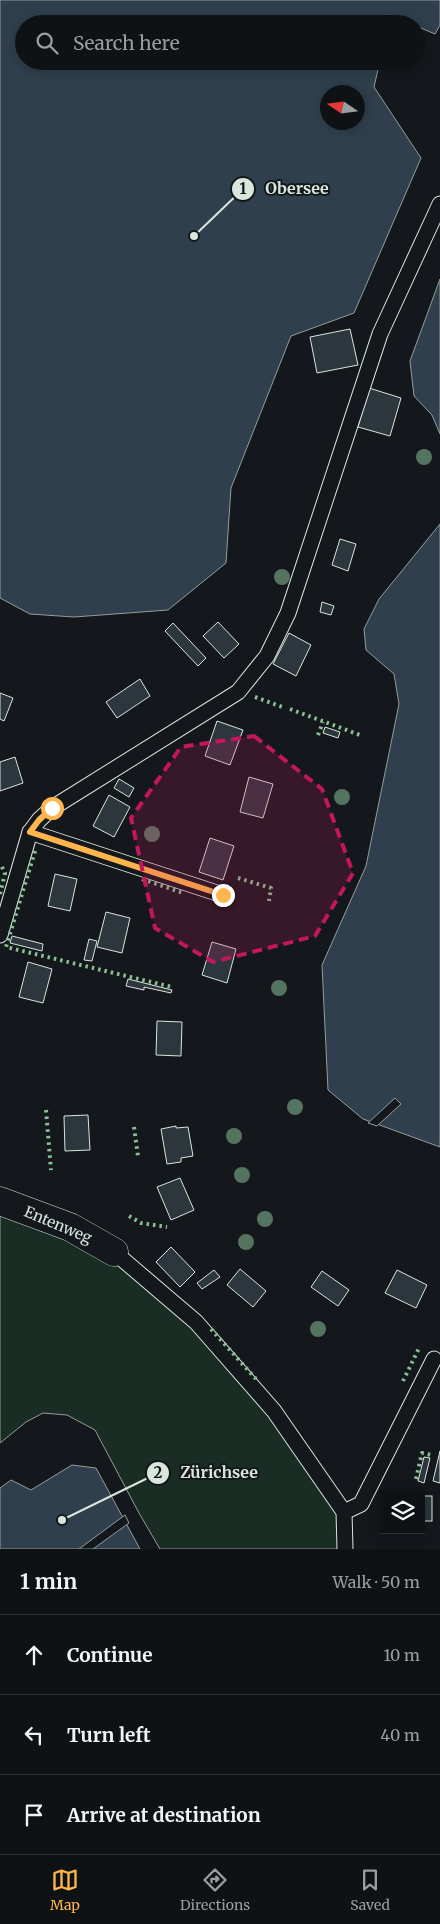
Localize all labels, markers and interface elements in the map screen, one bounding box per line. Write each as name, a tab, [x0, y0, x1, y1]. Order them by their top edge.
search box	[15, 15, 425, 70]
icon: search	[33, 29, 61, 57]
text: Search here	[73, 31, 180, 55]
north arrow	[320, 85, 365, 130]
callout: Obersee	[230, 173, 339, 204]
text: Obersee	[265, 178, 329, 198]
text: 1	[240, 179, 247, 198]
route start	[41, 797, 64, 820]
route end	[212, 884, 235, 907]
street label: Entenweg	[21, 1202, 95, 1247]
callout: Zürichsee	[145, 1457, 268, 1488]
text: Zürichsee	[180, 1462, 258, 1482]
text: 2	[154, 1463, 163, 1482]
map controls	[380, 1489, 425, 1534]
button: layers	[380, 1489, 425, 1534]
text: 1 min	[20, 1568, 77, 1595]
text: Walk · 50 m	[332, 1572, 420, 1592]
icon: ahead	[20, 1641, 48, 1669]
text: Continue	[67, 1643, 153, 1667]
text: 10 m	[383, 1645, 420, 1665]
icon: left	[20, 1721, 48, 1749]
text: Turn left	[67, 1723, 151, 1747]
text: 40 m	[380, 1725, 420, 1745]
icon: arrive	[20, 1801, 48, 1829]
text: Arrive at destination	[67, 1803, 261, 1827]
tab: Map	[50, 1866, 80, 1914]
tab: Directions	[180, 1866, 250, 1914]
tab: Saved	[350, 1866, 390, 1914]

